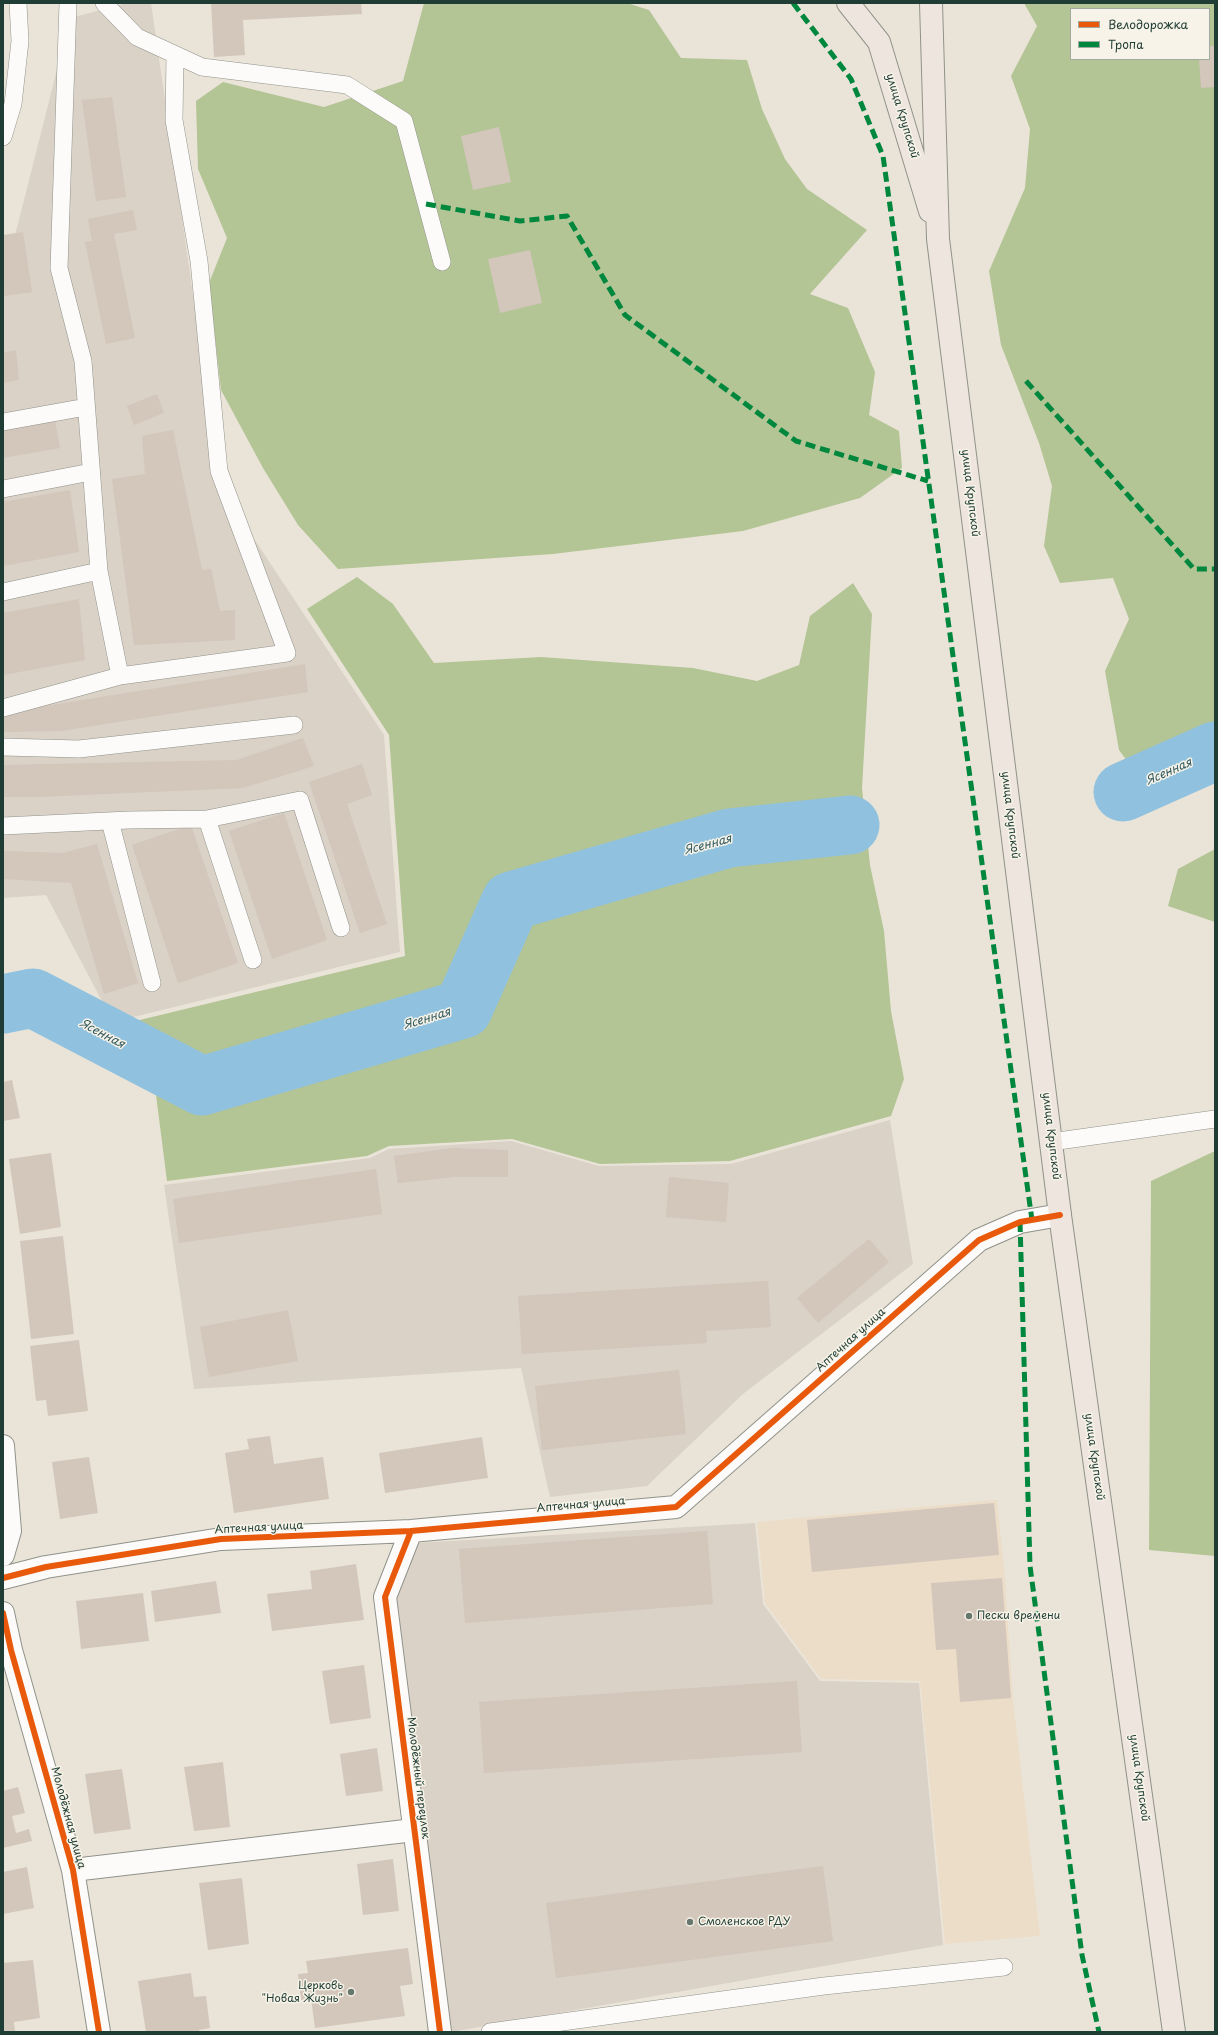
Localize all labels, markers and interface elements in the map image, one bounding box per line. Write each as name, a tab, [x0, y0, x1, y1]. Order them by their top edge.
legend	[1070, 8, 1210, 60]
text: Велодорожка	[1108, 15, 1188, 33]
text: Тропа	[1108, 35, 1144, 53]
street label: улица Крупской	[883, 72, 921, 160]
street label: улица Крупской	[958, 448, 982, 538]
water label: Ясенная	[1144, 756, 1194, 788]
street label: улица Крупской	[998, 770, 1022, 860]
water label: Ясенная	[683, 832, 733, 858]
water label: Ясенная	[402, 1005, 452, 1033]
water label: Ясенная	[77, 1016, 127, 1052]
street label: улица Крупской	[1039, 1091, 1063, 1181]
street label: Аптечная улица	[814, 1305, 888, 1375]
street label: улица Крупской	[1081, 1412, 1107, 1502]
street label: Аптечная улица	[536, 1495, 626, 1515]
street label: Аптечная улица	[214, 1519, 304, 1537]
place label: Пески времени	[977, 1609, 1060, 1623]
marker: Пески времени	[964, 1611, 974, 1621]
street label: Молодёжный переулок	[404, 1716, 432, 1840]
street label: улица Крупской	[1126, 1733, 1152, 1823]
street label: Молодёжная улица	[48, 1766, 88, 1870]
place label: Смоленское РДУ	[698, 1915, 790, 1929]
marker: Смоленское РДУ	[685, 1917, 695, 1927]
place label: Церковь "Новая Жизнь"	[262, 1979, 343, 2005]
marker: Церковь "Новая Жизнь"	[346, 1987, 356, 1997]

